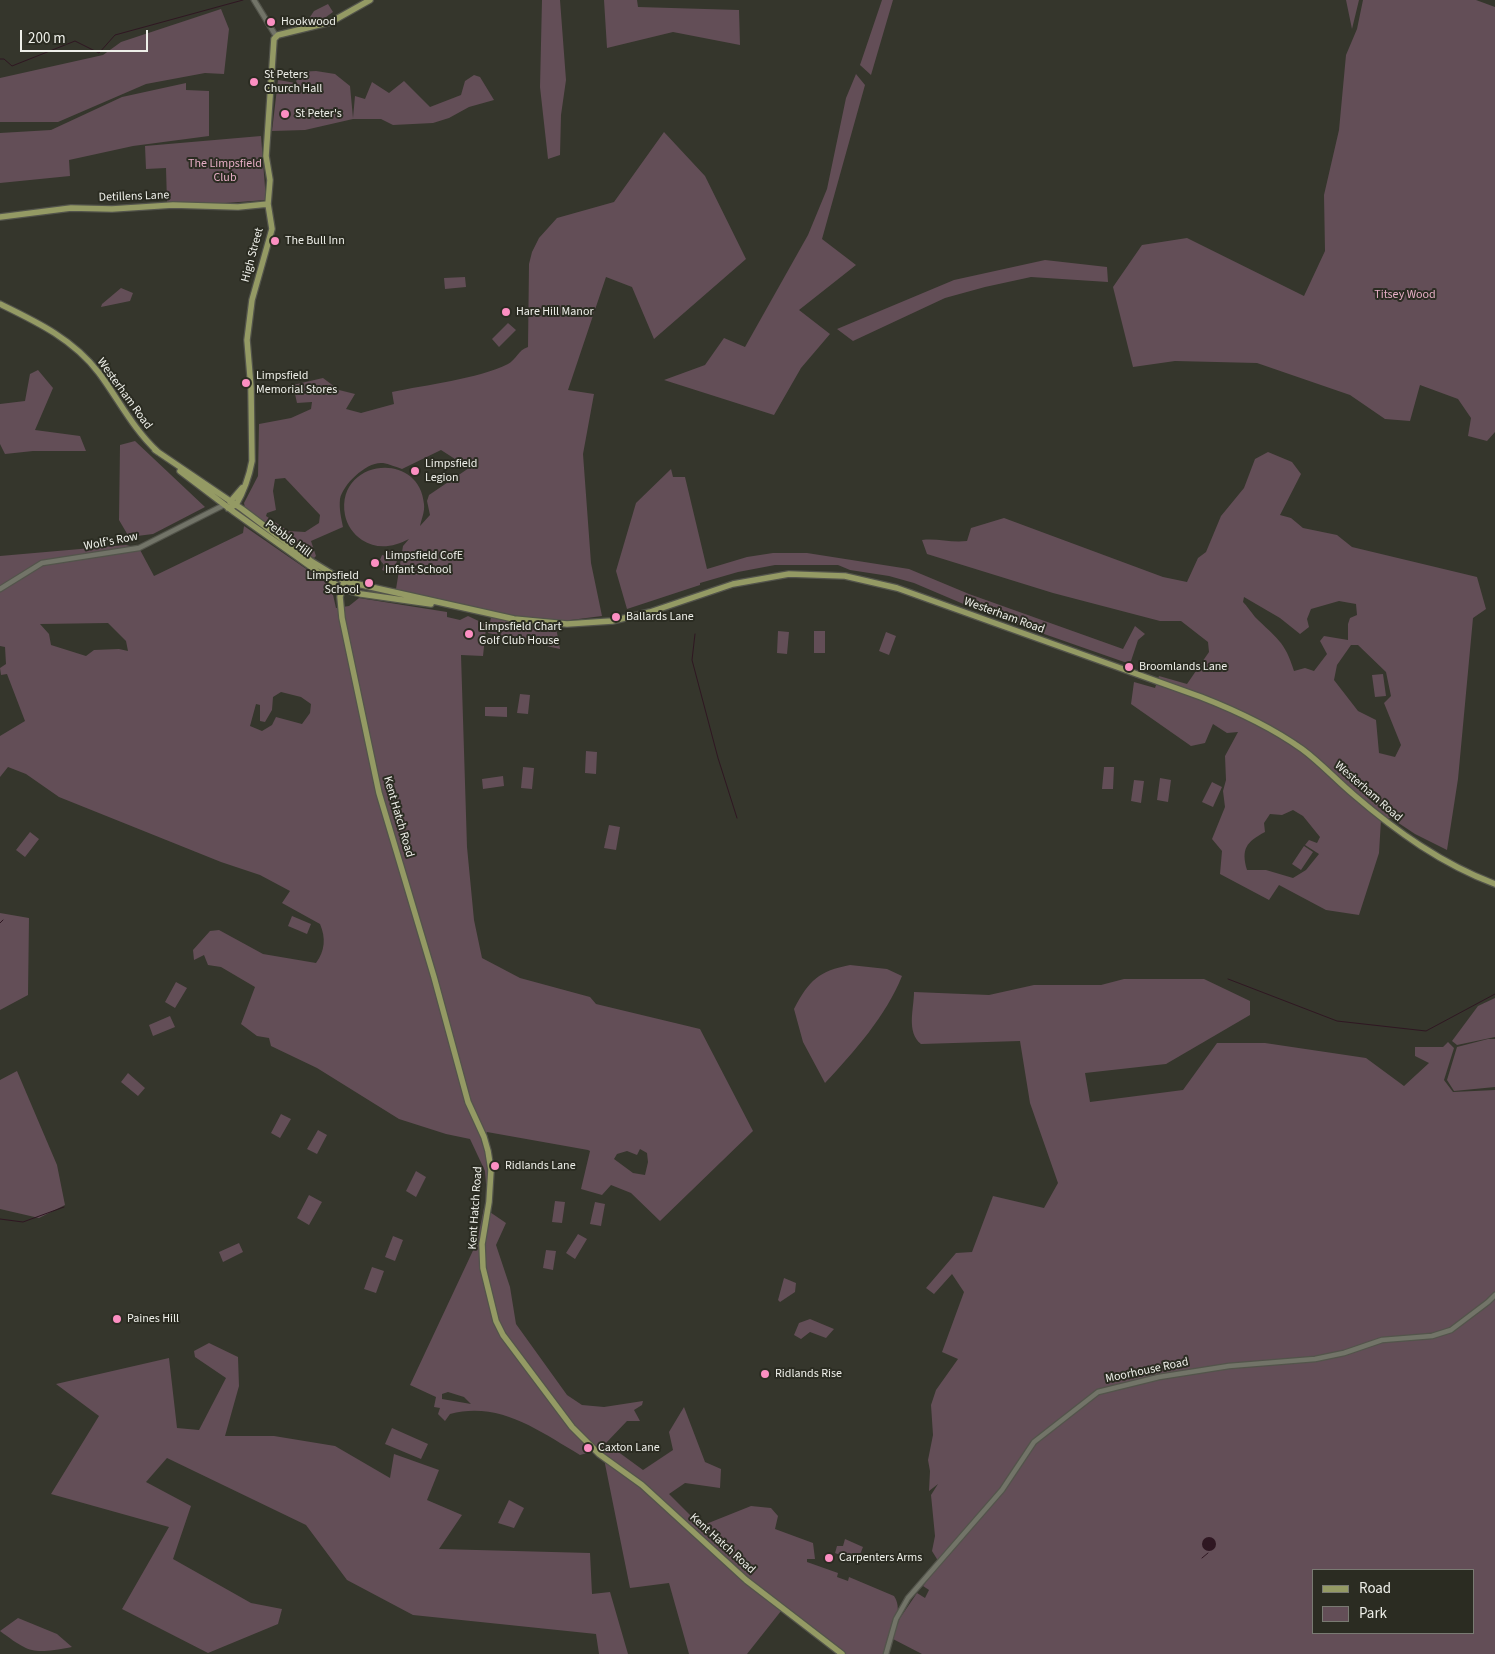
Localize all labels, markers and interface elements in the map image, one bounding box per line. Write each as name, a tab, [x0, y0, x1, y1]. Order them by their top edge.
place label: Hookwood	[281, 15, 336, 29]
marker: Hookwood	[265, 16, 277, 28]
scale bar	[22, 20, 150, 52]
text: 200 m	[28, 28, 66, 49]
place label: St Peters Church Hall	[264, 68, 322, 96]
marker: St Peters Church Hall	[248, 76, 260, 88]
place label: St Peter's	[295, 107, 342, 121]
marker: St Peter's	[279, 108, 291, 120]
park label: The Limpsfield Club	[188, 157, 262, 185]
street label: Detillens Lane	[98, 189, 170, 205]
street label: High Street	[239, 226, 267, 284]
place label: The Bull Inn	[285, 234, 345, 248]
marker: The Bull Inn	[269, 235, 281, 247]
park label: Titsey Wood	[1374, 288, 1436, 302]
place label: Hare Hill Manor	[516, 305, 594, 319]
marker: Hare Hill Manor	[500, 306, 512, 318]
street label: Westerham Road	[93, 355, 155, 433]
place label: Limpsfield Memorial Stores	[256, 369, 337, 397]
marker: Limpsfield Memorial Stores	[240, 377, 252, 389]
place label: Limpsfield Legion	[425, 457, 478, 485]
marker: Limpsfield Legion	[409, 465, 421, 477]
street label: Pebble Hill	[262, 517, 314, 561]
street label: Wolf's Row	[83, 530, 139, 554]
place label: Limpsfield CofE Infant School	[385, 549, 463, 577]
marker: Limpsfield CofE Infant School	[369, 557, 381, 569]
place label: Limpsfield School	[306, 569, 359, 597]
marker: Limpsfield School	[363, 577, 375, 589]
street label: Westerham Road	[962, 595, 1046, 637]
place label: Ballards Lane	[626, 610, 694, 624]
marker: Ballards Lane	[610, 611, 622, 623]
place label: Limpsfield Chart Golf Club House	[479, 620, 562, 648]
marker: Limpsfield Chart Golf Club House	[463, 628, 475, 640]
place label: Broomlands Lane	[1139, 660, 1227, 674]
marker: Broomlands Lane	[1123, 661, 1135, 673]
street label: Westerham Road	[1331, 759, 1405, 825]
street label: Kent Hatch Road	[380, 775, 416, 859]
place label: Ridlands Lane	[505, 1159, 576, 1173]
marker: Ridlands Lane	[489, 1160, 501, 1172]
street label: Kent Hatch Road	[466, 1166, 486, 1250]
place label: Paines Hill	[127, 1312, 179, 1326]
marker: Paines Hill	[111, 1313, 123, 1325]
street label: Moorhouse Road	[1104, 1355, 1190, 1387]
place label: Ridlands Rise	[775, 1367, 842, 1381]
marker: Ridlands Rise	[759, 1368, 771, 1380]
place label: Caxton Lane	[598, 1441, 660, 1455]
marker: Caxton Lane	[582, 1442, 594, 1454]
street label: Kent Hatch Road	[686, 1511, 758, 1577]
place label: Carpenters Arms	[839, 1551, 922, 1565]
marker: Carpenters Arms	[823, 1552, 835, 1564]
legend	[1312, 1569, 1475, 1634]
text: Road	[1359, 1578, 1391, 1599]
text: Park	[1359, 1603, 1387, 1624]

